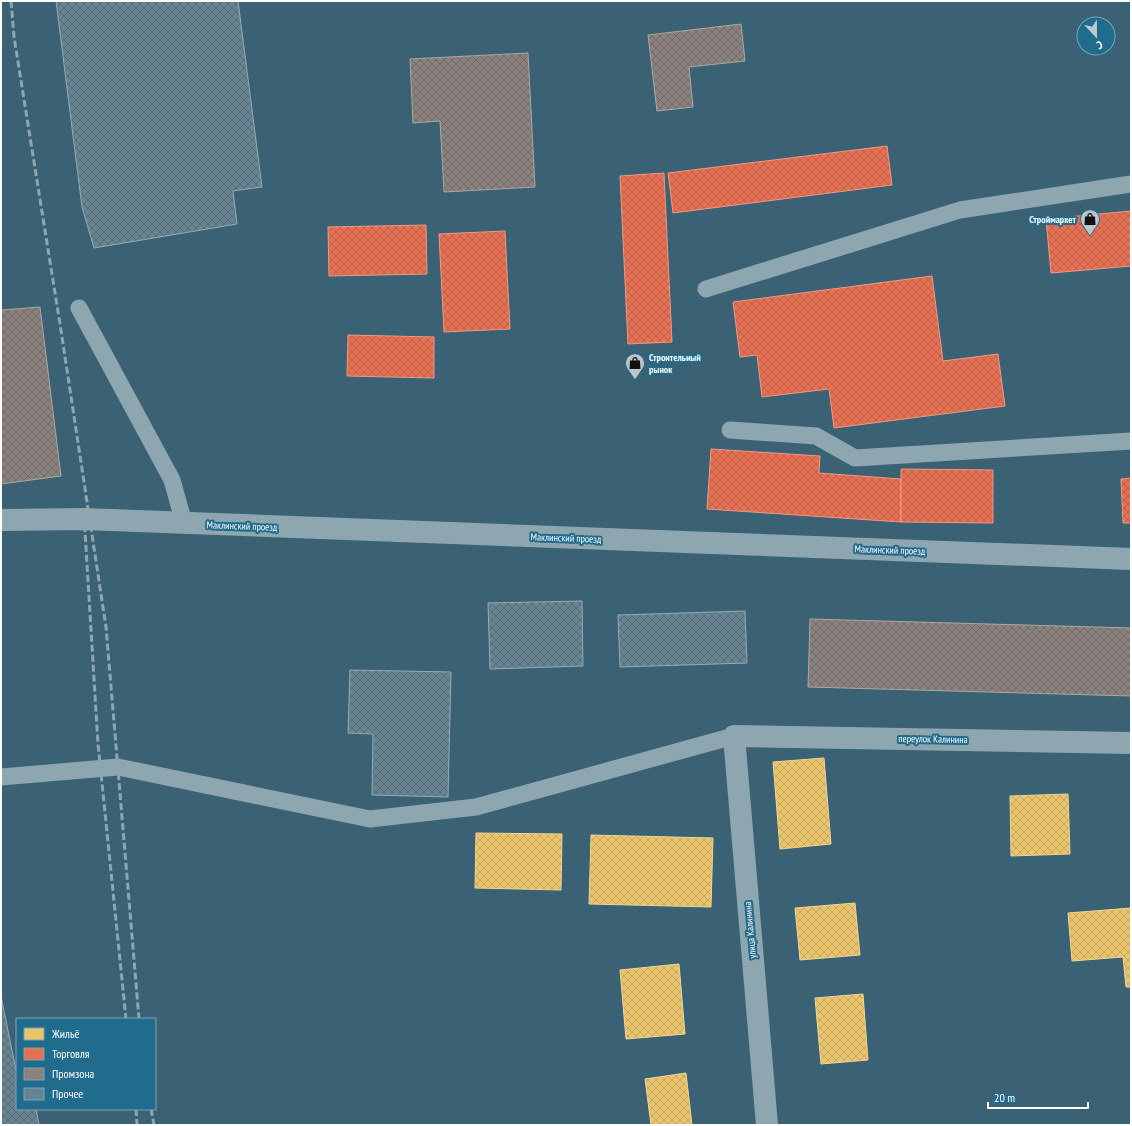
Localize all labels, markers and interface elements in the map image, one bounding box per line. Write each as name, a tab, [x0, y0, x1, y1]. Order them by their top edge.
north arrow	[1076, 16, 1116, 56]
text: С	[1095, 38, 1105, 53]
shop icon: Строймаркет	[1079, 208, 1101, 236]
place label: Строймаркет	[1029, 213, 1077, 226]
place label: Строительный рынок	[649, 351, 701, 376]
shop icon: Строительный рынок	[624, 352, 646, 380]
street label: Маклинский проезд	[207, 518, 278, 534]
street label: Маклинский проезд	[531, 530, 602, 546]
street label: Маклинский проезд	[855, 542, 926, 558]
street label: переулок Калинина	[898, 732, 968, 746]
street label: улица Калинина	[741, 901, 759, 959]
legend	[16, 1018, 156, 1110]
text: Жильё	[51, 1026, 79, 1041]
text: Торговля	[52, 1046, 90, 1061]
text: Промзона	[52, 1066, 95, 1081]
scale bar	[988, 1084, 1088, 1110]
text: Прочее	[52, 1086, 83, 1101]
text: 20 m	[994, 1090, 1015, 1105]

